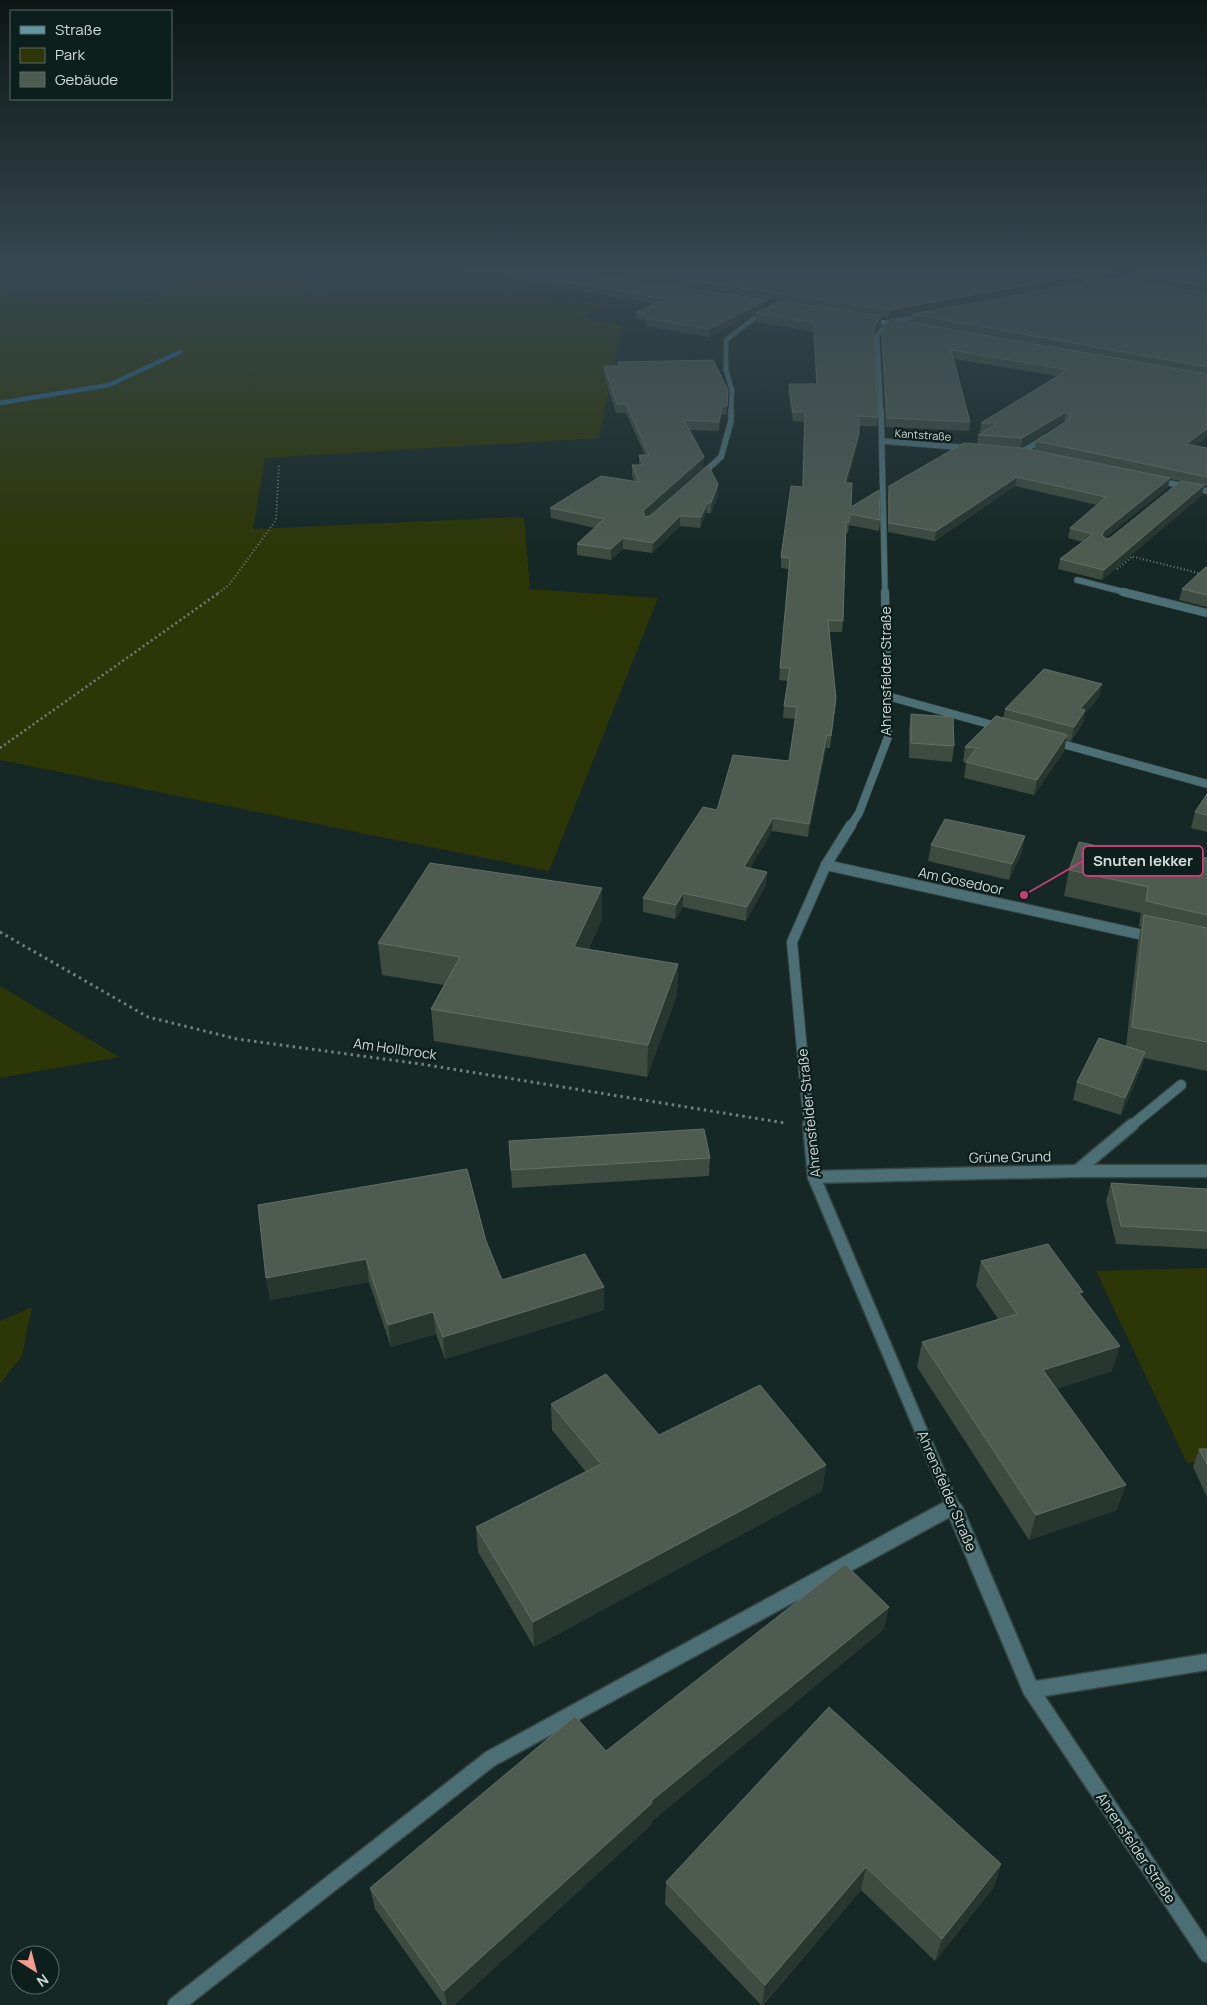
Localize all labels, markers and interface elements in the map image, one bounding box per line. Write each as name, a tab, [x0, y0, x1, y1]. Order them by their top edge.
legend	[10, 10, 172, 100]
text: Straße	[55, 19, 102, 40]
text: Park	[55, 44, 85, 65]
text: Gebäude	[55, 69, 118, 90]
street label: Kantstraße	[894, 425, 952, 444]
street label: Ahrensfelder Straße	[876, 606, 895, 736]
callout: Snuten lekker	[1083, 846, 1203, 876]
text: Snuten lekker	[1093, 850, 1193, 871]
street label: Am Gosedoor	[917, 862, 1006, 899]
street label: Am Hollbrock	[352, 1033, 439, 1064]
street label: Ahrensfelder Straße	[792, 1048, 825, 1178]
street label: Grüne Grund	[969, 1146, 1051, 1167]
street label: Ahrensfelder Straße	[913, 1427, 982, 1554]
street label: Ahrensfelder Straße	[1092, 1789, 1181, 1907]
north arrow	[10, 1945, 60, 1995]
text: N	[33, 1970, 53, 1992]

